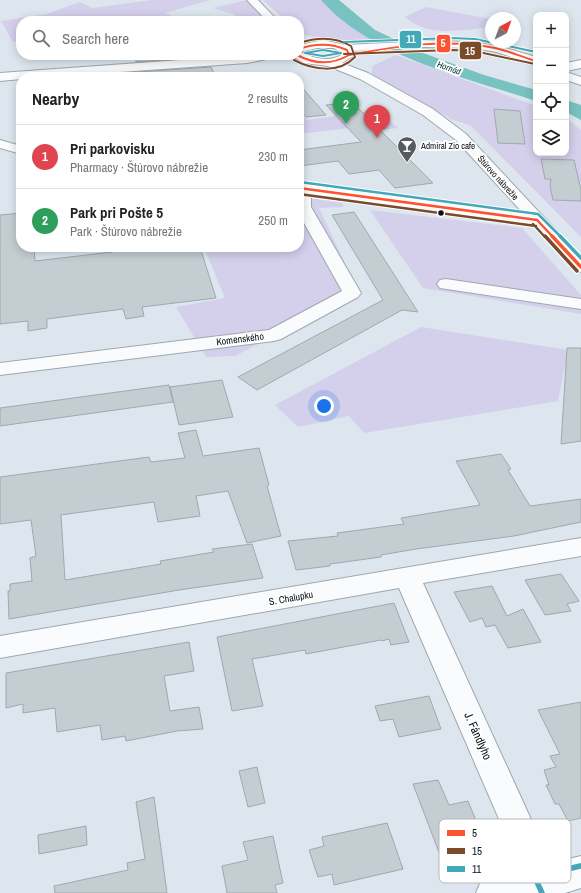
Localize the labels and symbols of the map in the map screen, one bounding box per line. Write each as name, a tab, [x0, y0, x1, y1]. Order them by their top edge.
north arrow	[485, 12, 521, 48]
line badge: 11	[399, 30, 422, 49]
text: 11	[406, 32, 416, 46]
line badge: 5	[436, 34, 451, 53]
text: 5	[440, 36, 446, 50]
line badge: 15	[459, 41, 482, 60]
text: 15	[465, 44, 475, 58]
water label: Hornád	[436, 58, 463, 78]
pin: 2	[333, 91, 359, 124]
pin: 1	[364, 105, 390, 138]
bar icon: Admiral Zio cafe	[396, 135, 418, 163]
place label: Admiral Zio cafe	[420, 140, 475, 152]
street label: Štúrovo nábrežie	[475, 153, 521, 203]
unlabelled marker	[436, 208, 446, 218]
street label: Komenského	[215, 330, 265, 348]
your location	[314, 396, 334, 416]
street label: S. Chalupku	[268, 588, 314, 608]
street label: J. Fándlyho	[460, 710, 496, 762]
legend	[439, 819, 571, 883]
text: 5	[472, 826, 477, 840]
text: 15	[472, 844, 482, 858]
text: 11	[472, 862, 481, 876]

